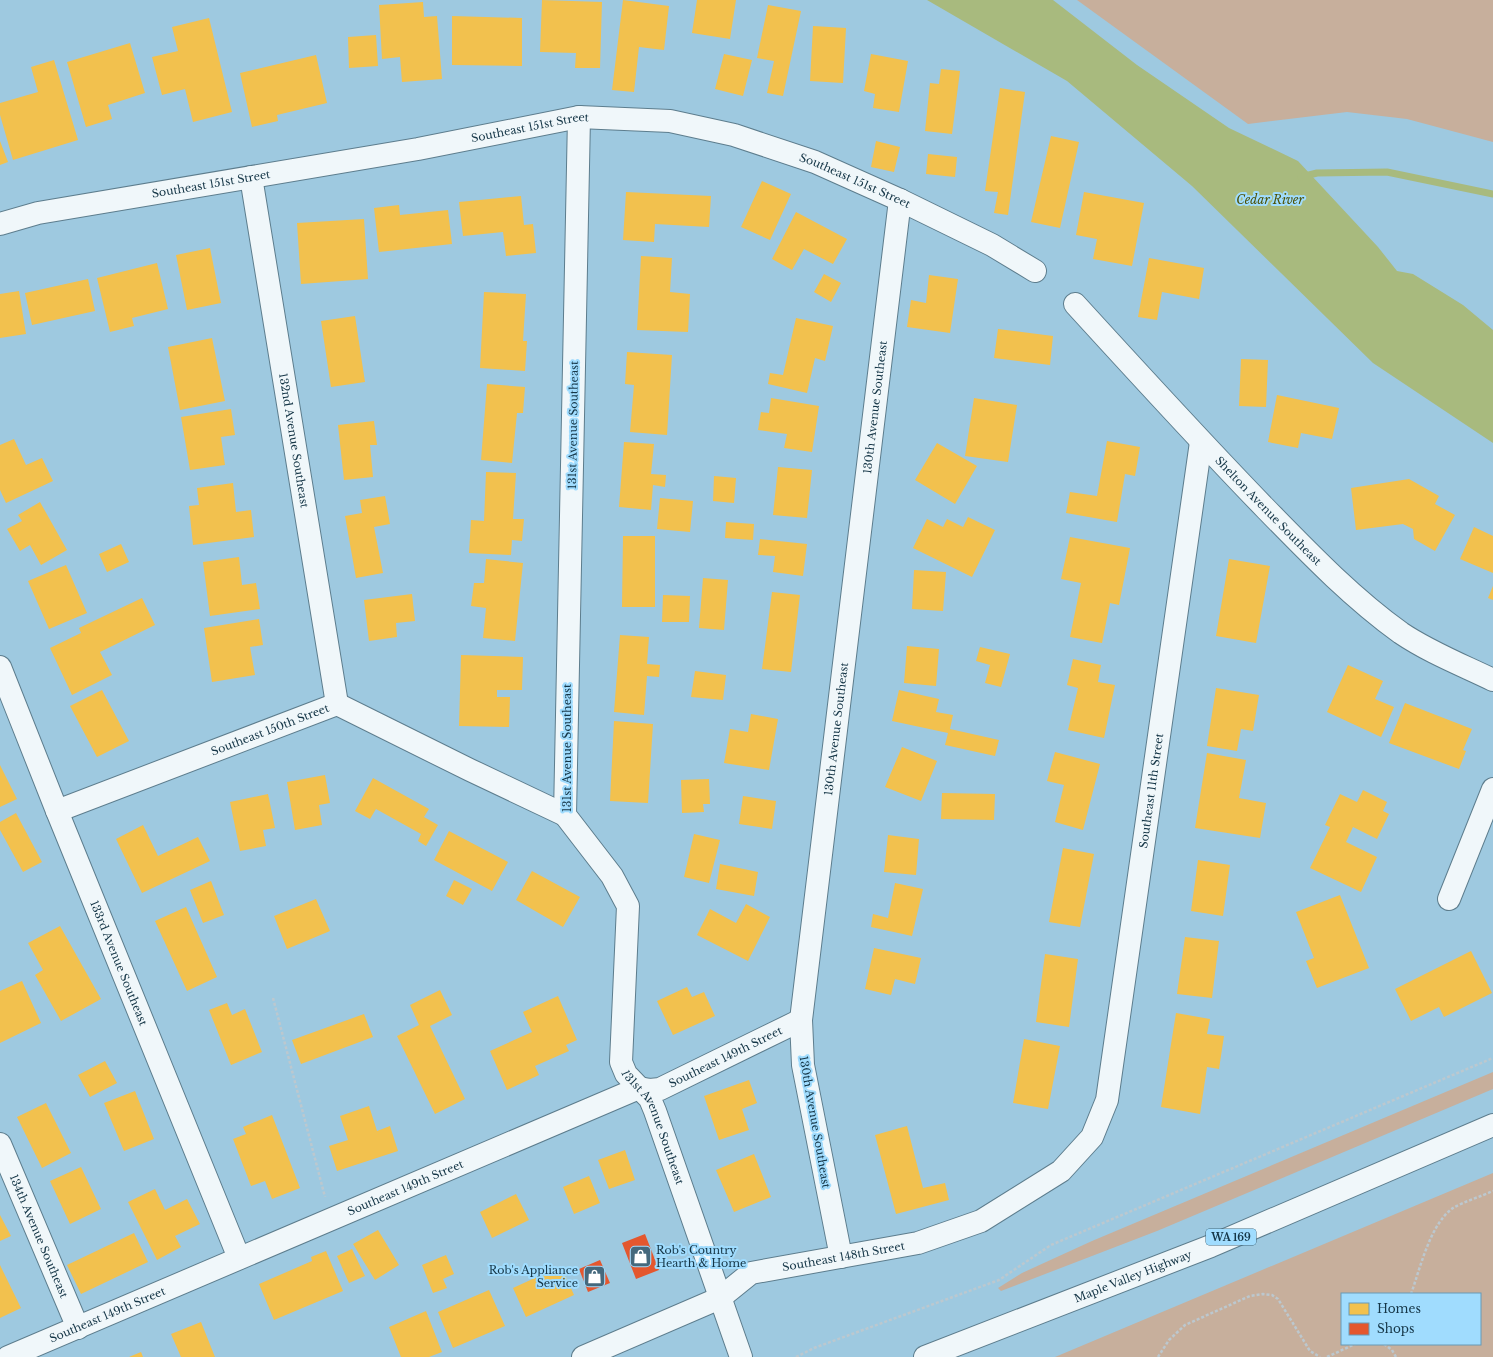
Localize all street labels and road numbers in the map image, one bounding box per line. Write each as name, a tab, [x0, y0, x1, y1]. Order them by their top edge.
street label: Southeast 151st Street	[470, 110, 590, 145]
street label: Southeast 151st Street	[798, 150, 913, 211]
street label: Southeast 151st Street	[151, 167, 272, 201]
street label: 130th Avenue Southeast	[860, 339, 890, 475]
street label: 131st Avenue Southeast	[565, 360, 581, 489]
street label: 132nd Avenue Southeast	[276, 372, 312, 510]
street label: Shelton Avenue Southeast	[1212, 453, 1325, 569]
street label: 130th Avenue Southeast	[821, 661, 851, 796]
street label: 131st Avenue Southeast	[560, 683, 574, 812]
street label: Southeast 150th Street	[209, 700, 332, 759]
street label: Southeast 11th Street	[1136, 732, 1166, 849]
street label: 133rd Avenue Southeast	[87, 898, 151, 1028]
street label: Southeast 149th Street	[666, 1023, 785, 1091]
street label: 130th Avenue Southeast	[796, 1055, 834, 1190]
street label: 131st Avenue Southeast	[618, 1068, 687, 1187]
street label: Southeast 149th Street	[345, 1156, 466, 1218]
street label: 134th Avenue Southeast	[7, 1172, 72, 1301]
road number: WA 169	[1206, 1229, 1256, 1245]
street label: Southeast 148th Street	[781, 1238, 907, 1274]
street label: Maple Valley Highway	[1072, 1247, 1194, 1305]
street label: Southeast 149th Street	[47, 1283, 168, 1346]

